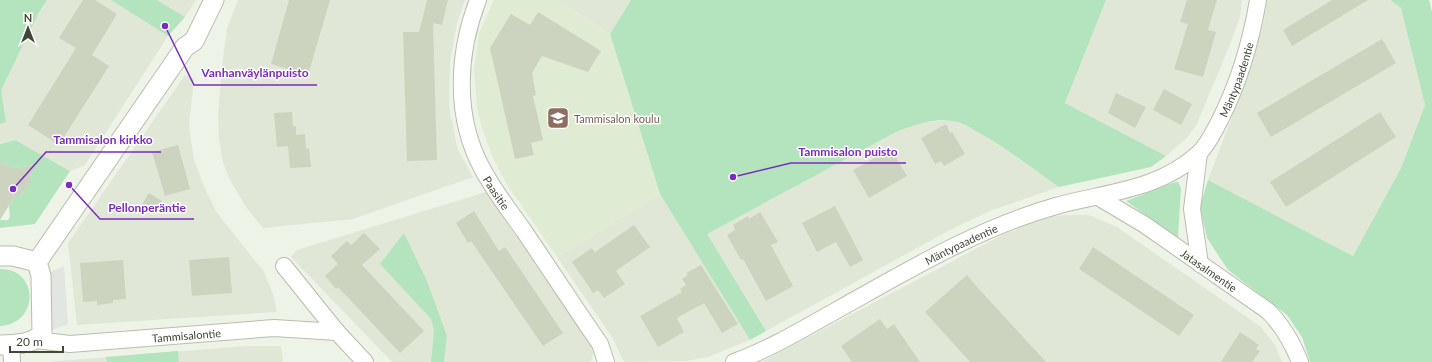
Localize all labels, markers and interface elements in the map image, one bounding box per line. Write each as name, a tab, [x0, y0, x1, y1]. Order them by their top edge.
north arrow	[8, 8, 48, 48]
text: N	[24, 11, 32, 24]
street label: Mäntypaadentie	[1216, 40, 1255, 119]
callout: Vanhanväylänpuisto	[194, 61, 317, 85]
text: Vanhanväylänpuisto	[200, 65, 309, 80]
school or university icon: Tammisalon koulu	[545, 105, 571, 131]
place label: Tammisalon koulu	[574, 112, 660, 125]
callout: Tammisalon kirkko	[46, 128, 161, 152]
text: Tammisalon kirkko	[53, 132, 153, 147]
callout: Tammisalon puisto	[791, 139, 906, 163]
text: Tammisalon puisto	[798, 144, 898, 159]
street label: Paasitie	[481, 173, 513, 212]
callout: Pellonperäntie	[100, 195, 194, 219]
text: Pellonperäntie	[108, 200, 186, 215]
street label: Mäntypaadentie	[922, 221, 999, 267]
street label: Jatasalmentie	[1179, 246, 1240, 294]
street label: Tammisalontie	[151, 326, 222, 344]
scale bar	[10, 328, 63, 354]
text: 20 m	[16, 334, 43, 349]

